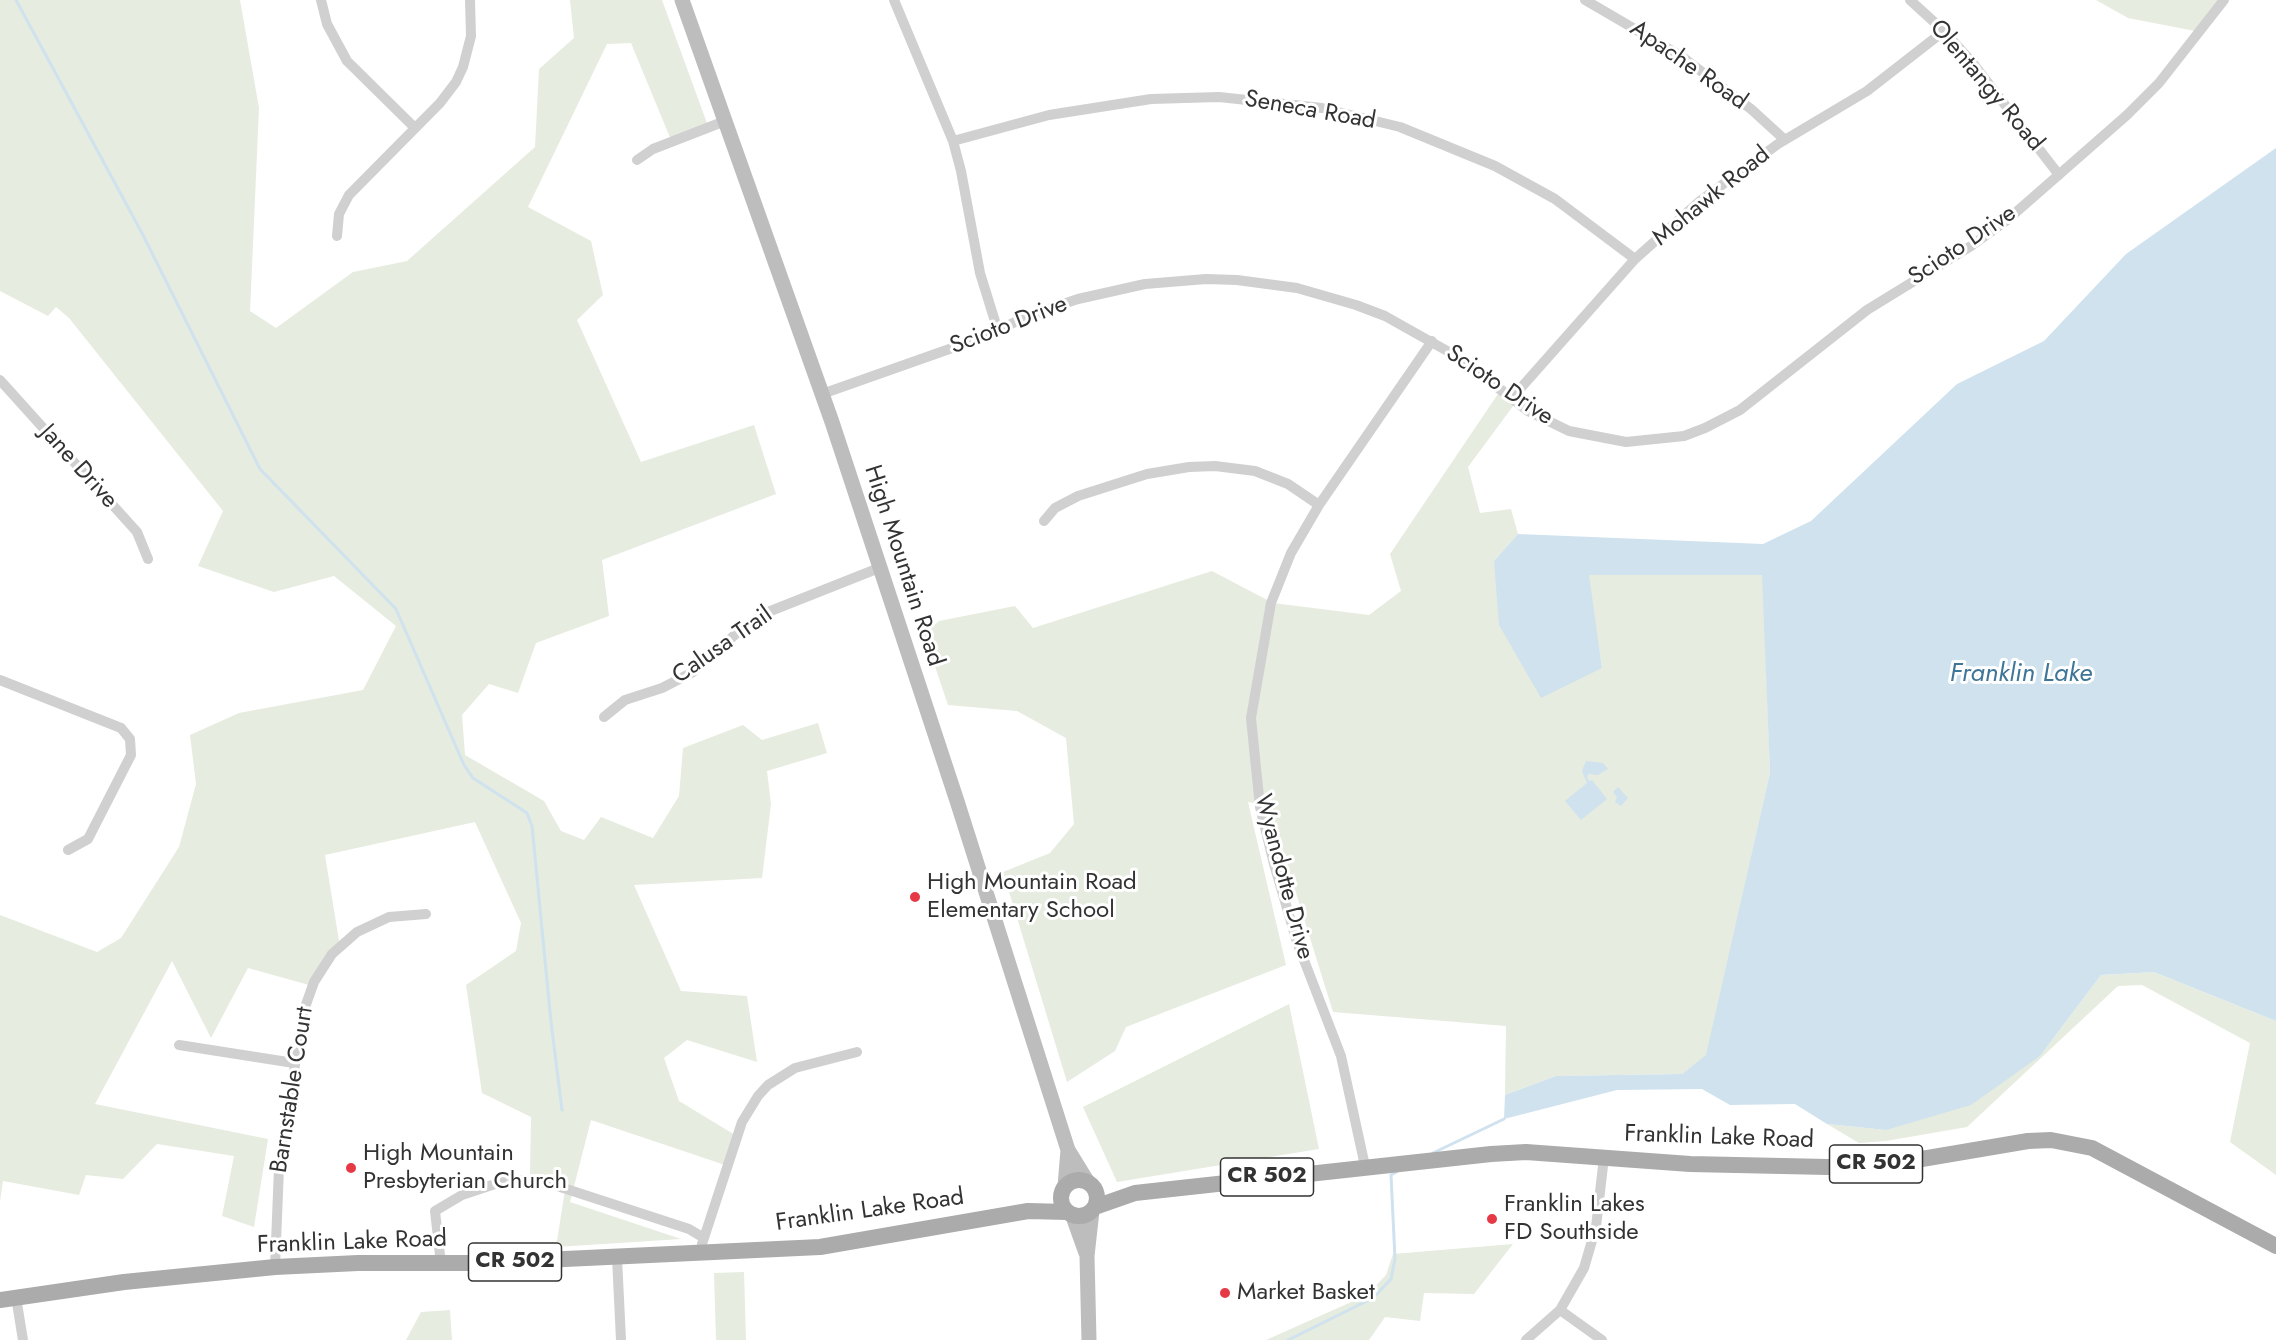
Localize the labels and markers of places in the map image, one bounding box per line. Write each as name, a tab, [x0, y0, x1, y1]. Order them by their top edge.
place label: High Mountain Road Elementary School	[927, 869, 1137, 925]
marker: High Mountain Road Elementary School	[908, 890, 922, 904]
place label: High Mountain Presbyterian Church	[363, 1140, 567, 1196]
marker: High Mountain Presbyterian Church	[344, 1161, 358, 1175]
place label: Franklin Lakes FD Southside	[1504, 1191, 1645, 1247]
marker: Franklin Lakes FD Southside	[1485, 1212, 1499, 1226]
place label: Market Basket	[1237, 1279, 1375, 1307]
marker: Market Basket	[1218, 1286, 1232, 1300]

